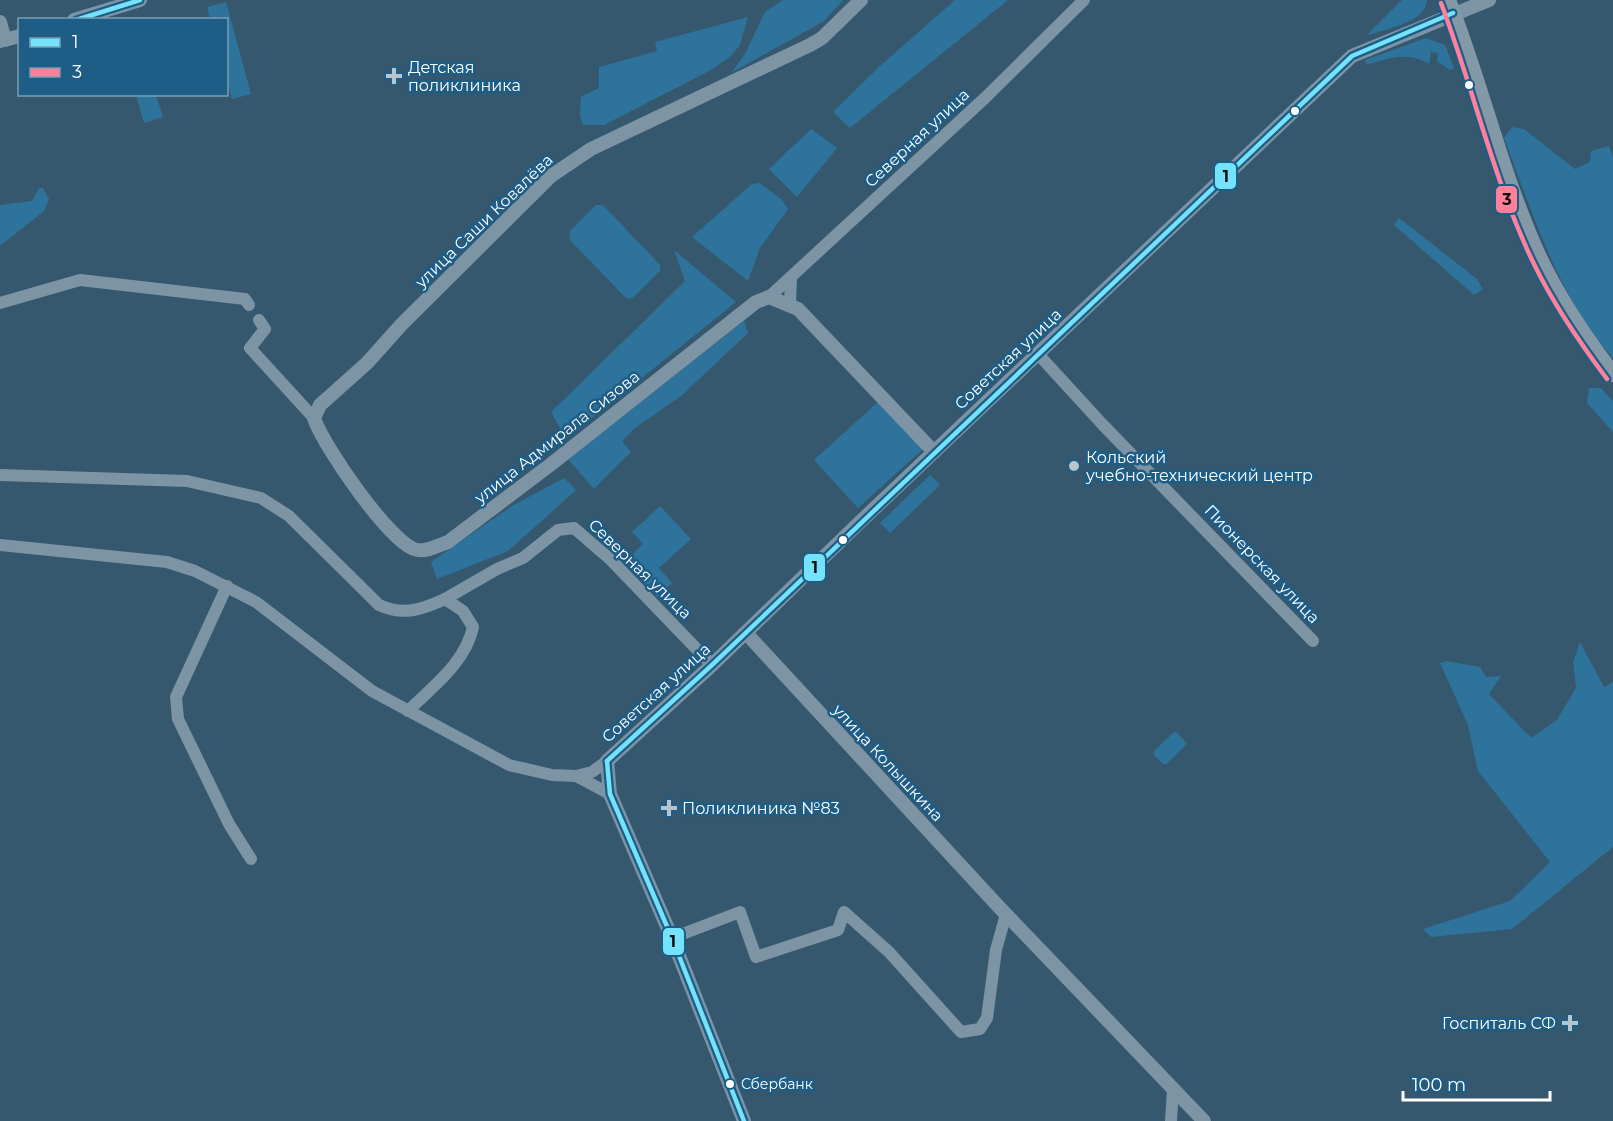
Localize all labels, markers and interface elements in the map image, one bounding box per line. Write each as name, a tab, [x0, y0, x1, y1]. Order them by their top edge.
legend	[18, 18, 228, 96]
text: 1	[72, 31, 79, 53]
place label: Детская поликлиника	[408, 58, 521, 95]
text: 3	[72, 61, 82, 83]
marker: Детская поликлиника	[385, 67, 403, 85]
unlabelled marker	[1463, 79, 1475, 91]
street label: Северная улица	[861, 85, 973, 191]
unlabelled marker	[1289, 105, 1301, 117]
street label: улица Саши Ковалёва	[411, 150, 557, 292]
line badge: 1	[1214, 162, 1237, 190]
text: 1	[1223, 167, 1229, 186]
line badge: 3	[1495, 185, 1518, 214]
text: 3	[1501, 190, 1512, 209]
street label: Советская улица	[951, 305, 1065, 413]
street label: улица Адмирала Сизова	[470, 367, 643, 508]
place label: Кольский учебно-технический центр	[1085, 448, 1313, 485]
marker: Кольский учебно-технический центр	[1067, 459, 1081, 473]
street label: Пионерская улица	[1201, 501, 1323, 627]
street label: Северная улица	[585, 515, 695, 623]
unlabelled marker	[837, 534, 849, 546]
line badge: 1	[803, 553, 826, 582]
text: 1	[812, 558, 818, 577]
street label: Советская улица	[598, 639, 714, 747]
street label: улица Колышкина	[828, 700, 947, 825]
marker: Поликлиника №83	[660, 799, 678, 817]
place label: Поликлиника №83	[682, 799, 840, 818]
line badge: 1	[662, 927, 685, 956]
text: 1	[670, 932, 676, 951]
place label: Госпиталь СФ	[1442, 1014, 1556, 1033]
marker: Госпиталь СФ	[1561, 1014, 1579, 1032]
scale bar	[1403, 1064, 1550, 1102]
text: 100 m	[1412, 1074, 1466, 1096]
place label: Сбербанк	[741, 1075, 813, 1093]
marker: Сбербанк	[724, 1078, 736, 1090]

